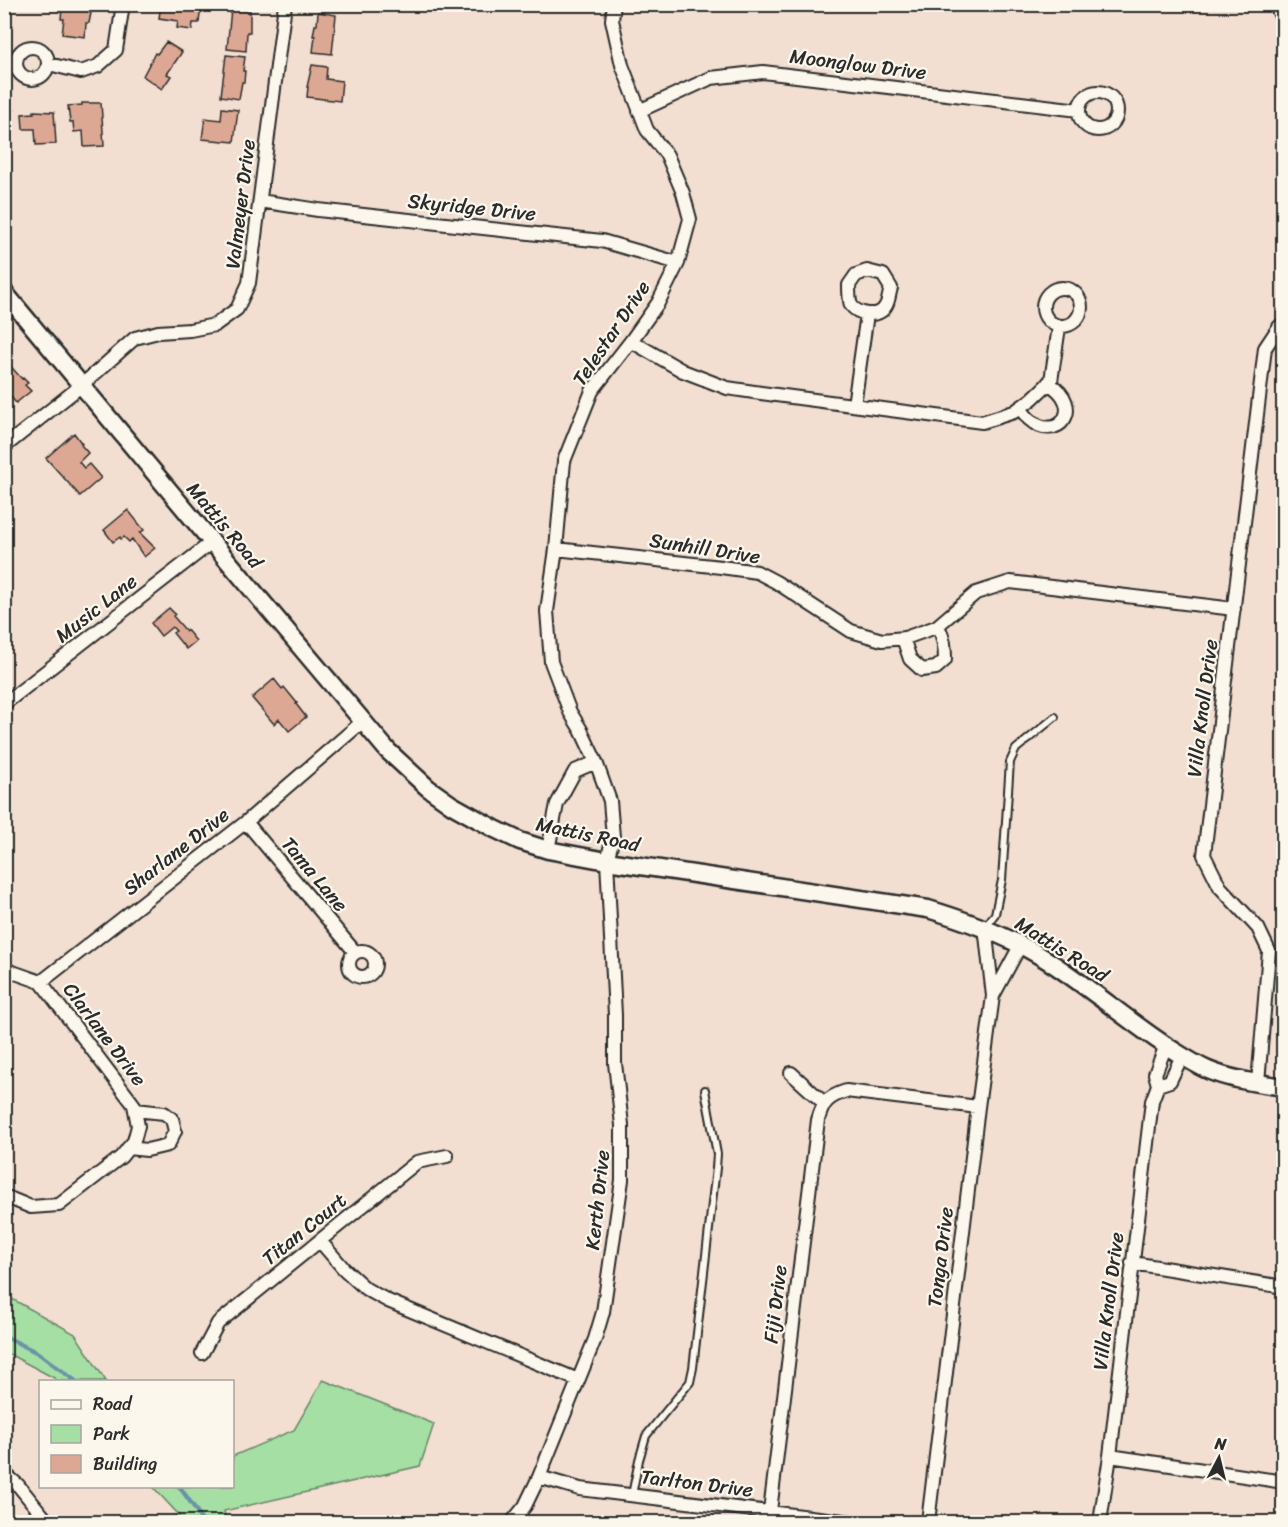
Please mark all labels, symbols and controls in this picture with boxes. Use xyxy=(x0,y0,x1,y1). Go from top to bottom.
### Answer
street label: Moonglow Drive xyxy=(788,39,928,90)
street label: Valmeyer Drive xyxy=(215,137,266,271)
street label: Skyridge Drive xyxy=(406,183,538,232)
street label: Telestar Drive xyxy=(563,273,660,393)
street label: Mattis Road xyxy=(177,474,273,578)
street label: Sunhill Drive xyxy=(647,522,763,575)
street label: Music Lane xyxy=(47,565,145,652)
street label: Villa Knoll Drive xyxy=(1177,637,1228,779)
street label: Sharlane Drive xyxy=(115,798,237,905)
street label: Mattis Road xyxy=(533,806,645,863)
street label: Tama Lane xyxy=(272,828,357,920)
street label: Mattis Road xyxy=(1008,907,1117,993)
street label: Clarlane Drive xyxy=(54,975,156,1094)
street label: Kerth Drive xyxy=(575,1148,620,1252)
street label: Titan Court xyxy=(254,1184,355,1275)
street label: Tonga Drive xyxy=(917,1205,964,1309)
street label: Villa Knoll Drive xyxy=(1083,1230,1134,1372)
street label: Fiji Drive xyxy=(753,1263,798,1345)
legend xyxy=(39,1380,234,1488)
text: Road xyxy=(93,1388,133,1420)
text: Park xyxy=(93,1418,130,1450)
north arrow xyxy=(1189,1428,1249,1488)
text: N xyxy=(1213,1428,1229,1459)
text: Building xyxy=(93,1448,157,1480)
street label: Tarlton Drive xyxy=(639,1459,755,1508)

